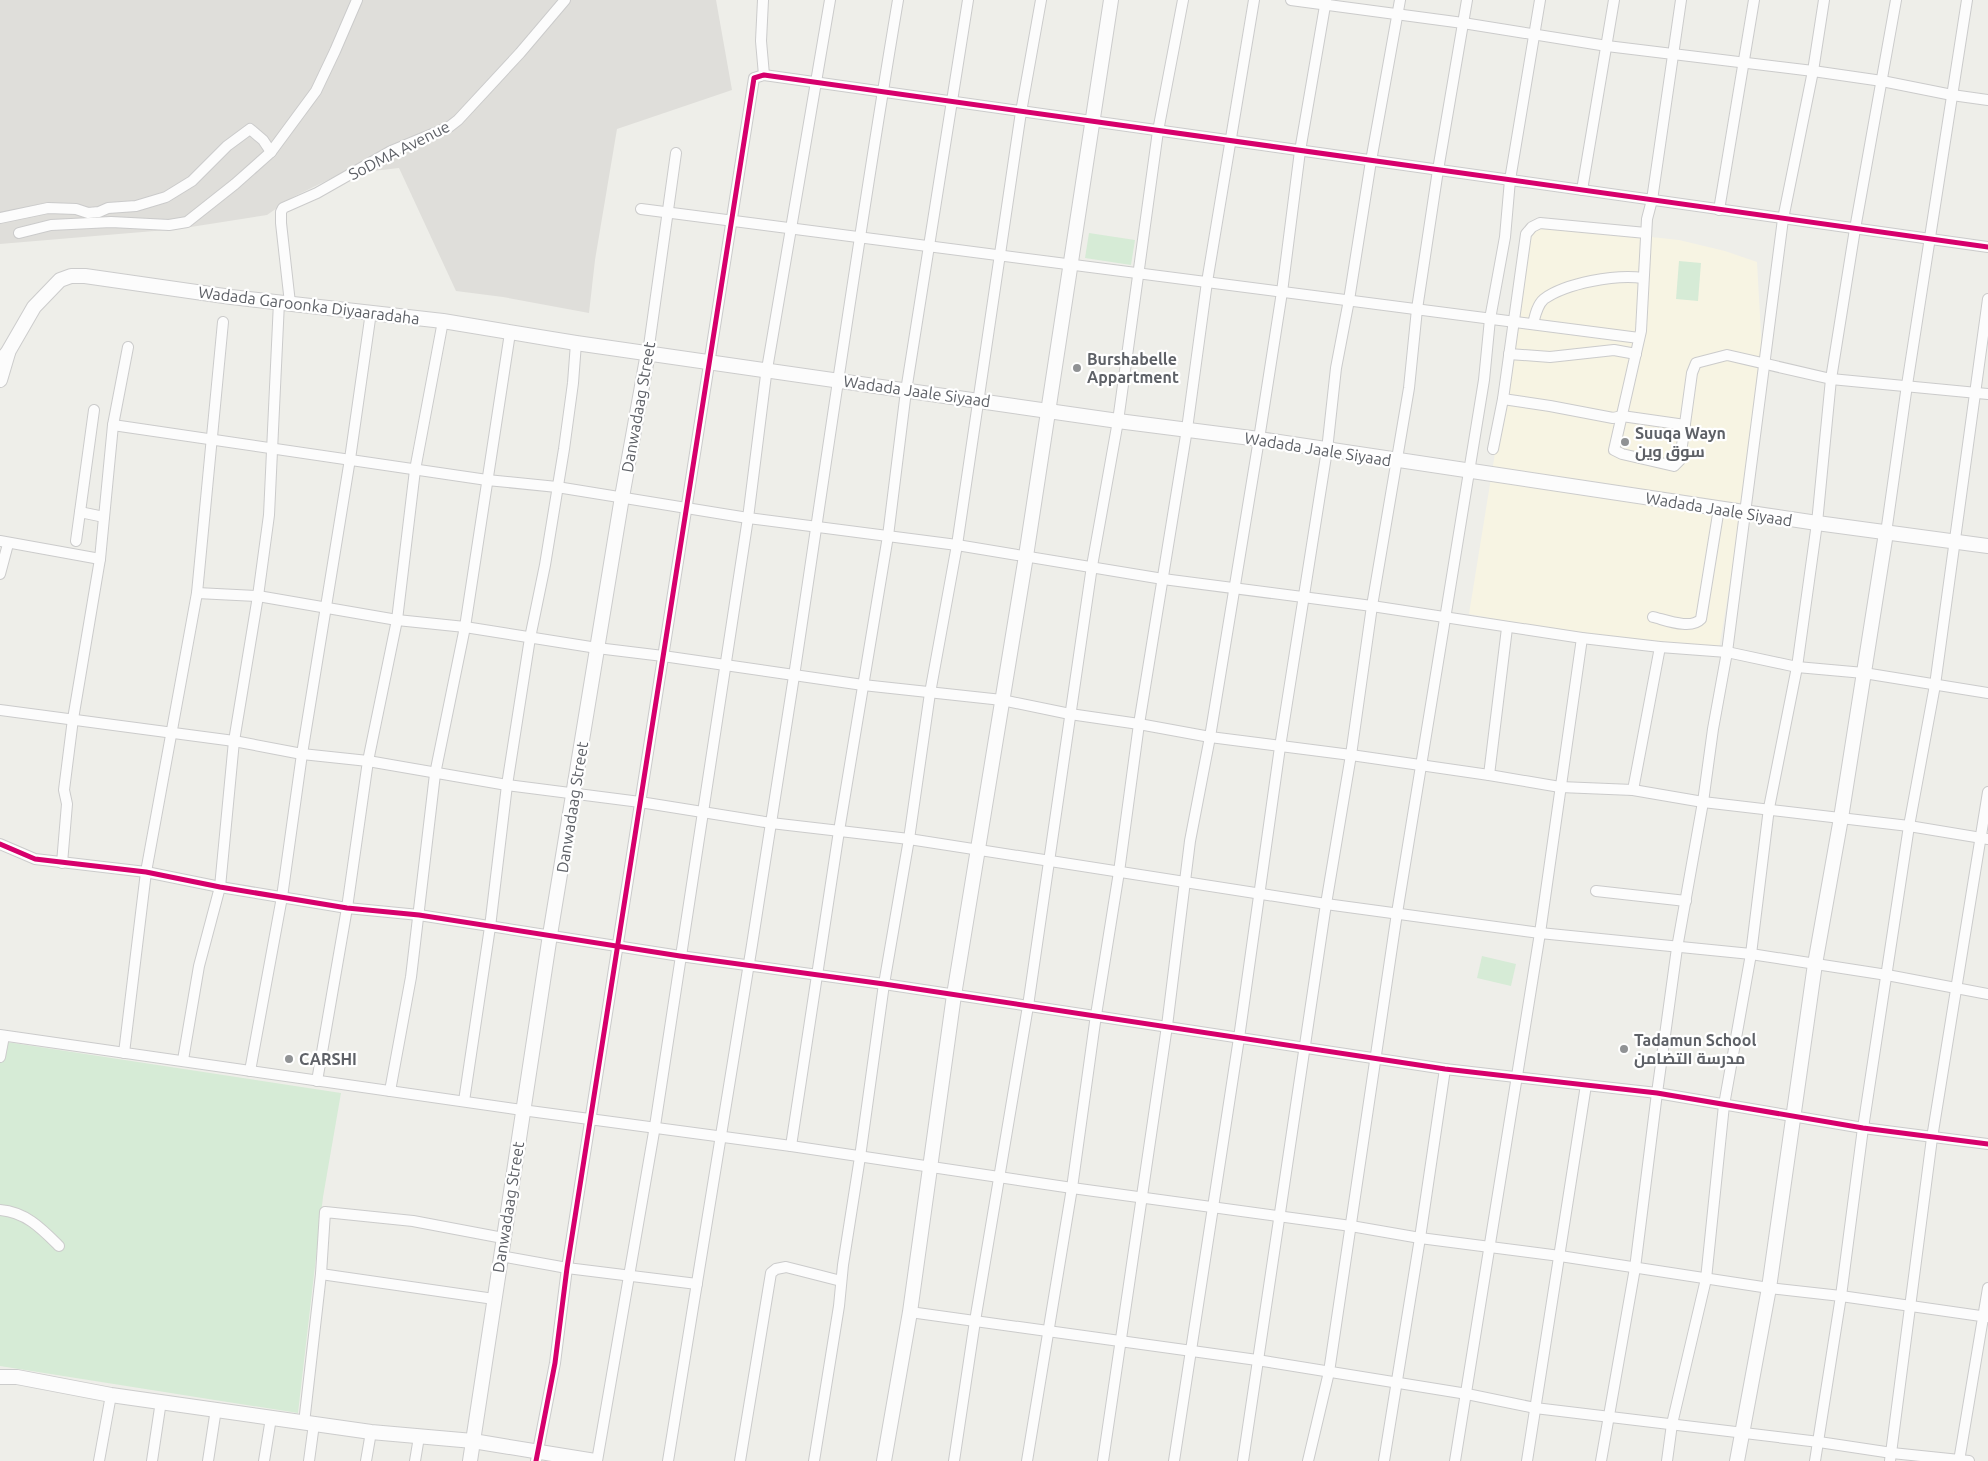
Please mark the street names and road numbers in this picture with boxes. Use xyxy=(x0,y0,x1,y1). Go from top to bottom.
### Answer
street label: SoDMA Avenue xyxy=(345,117,453,183)
street label: Wadada Garoonka Diyaaradaha xyxy=(197,282,421,328)
street label: Danwadaag Street xyxy=(618,339,659,474)
street label: Wadada Jaale Siyaad xyxy=(842,372,992,410)
street label: Wadada Jaale Siyaad xyxy=(1243,429,1393,469)
street label: Wadada Jaale Siyaad xyxy=(1644,489,1794,529)
street label: Danwadaag Street xyxy=(553,739,591,874)
street label: Danwadaag Street xyxy=(489,1139,527,1274)

